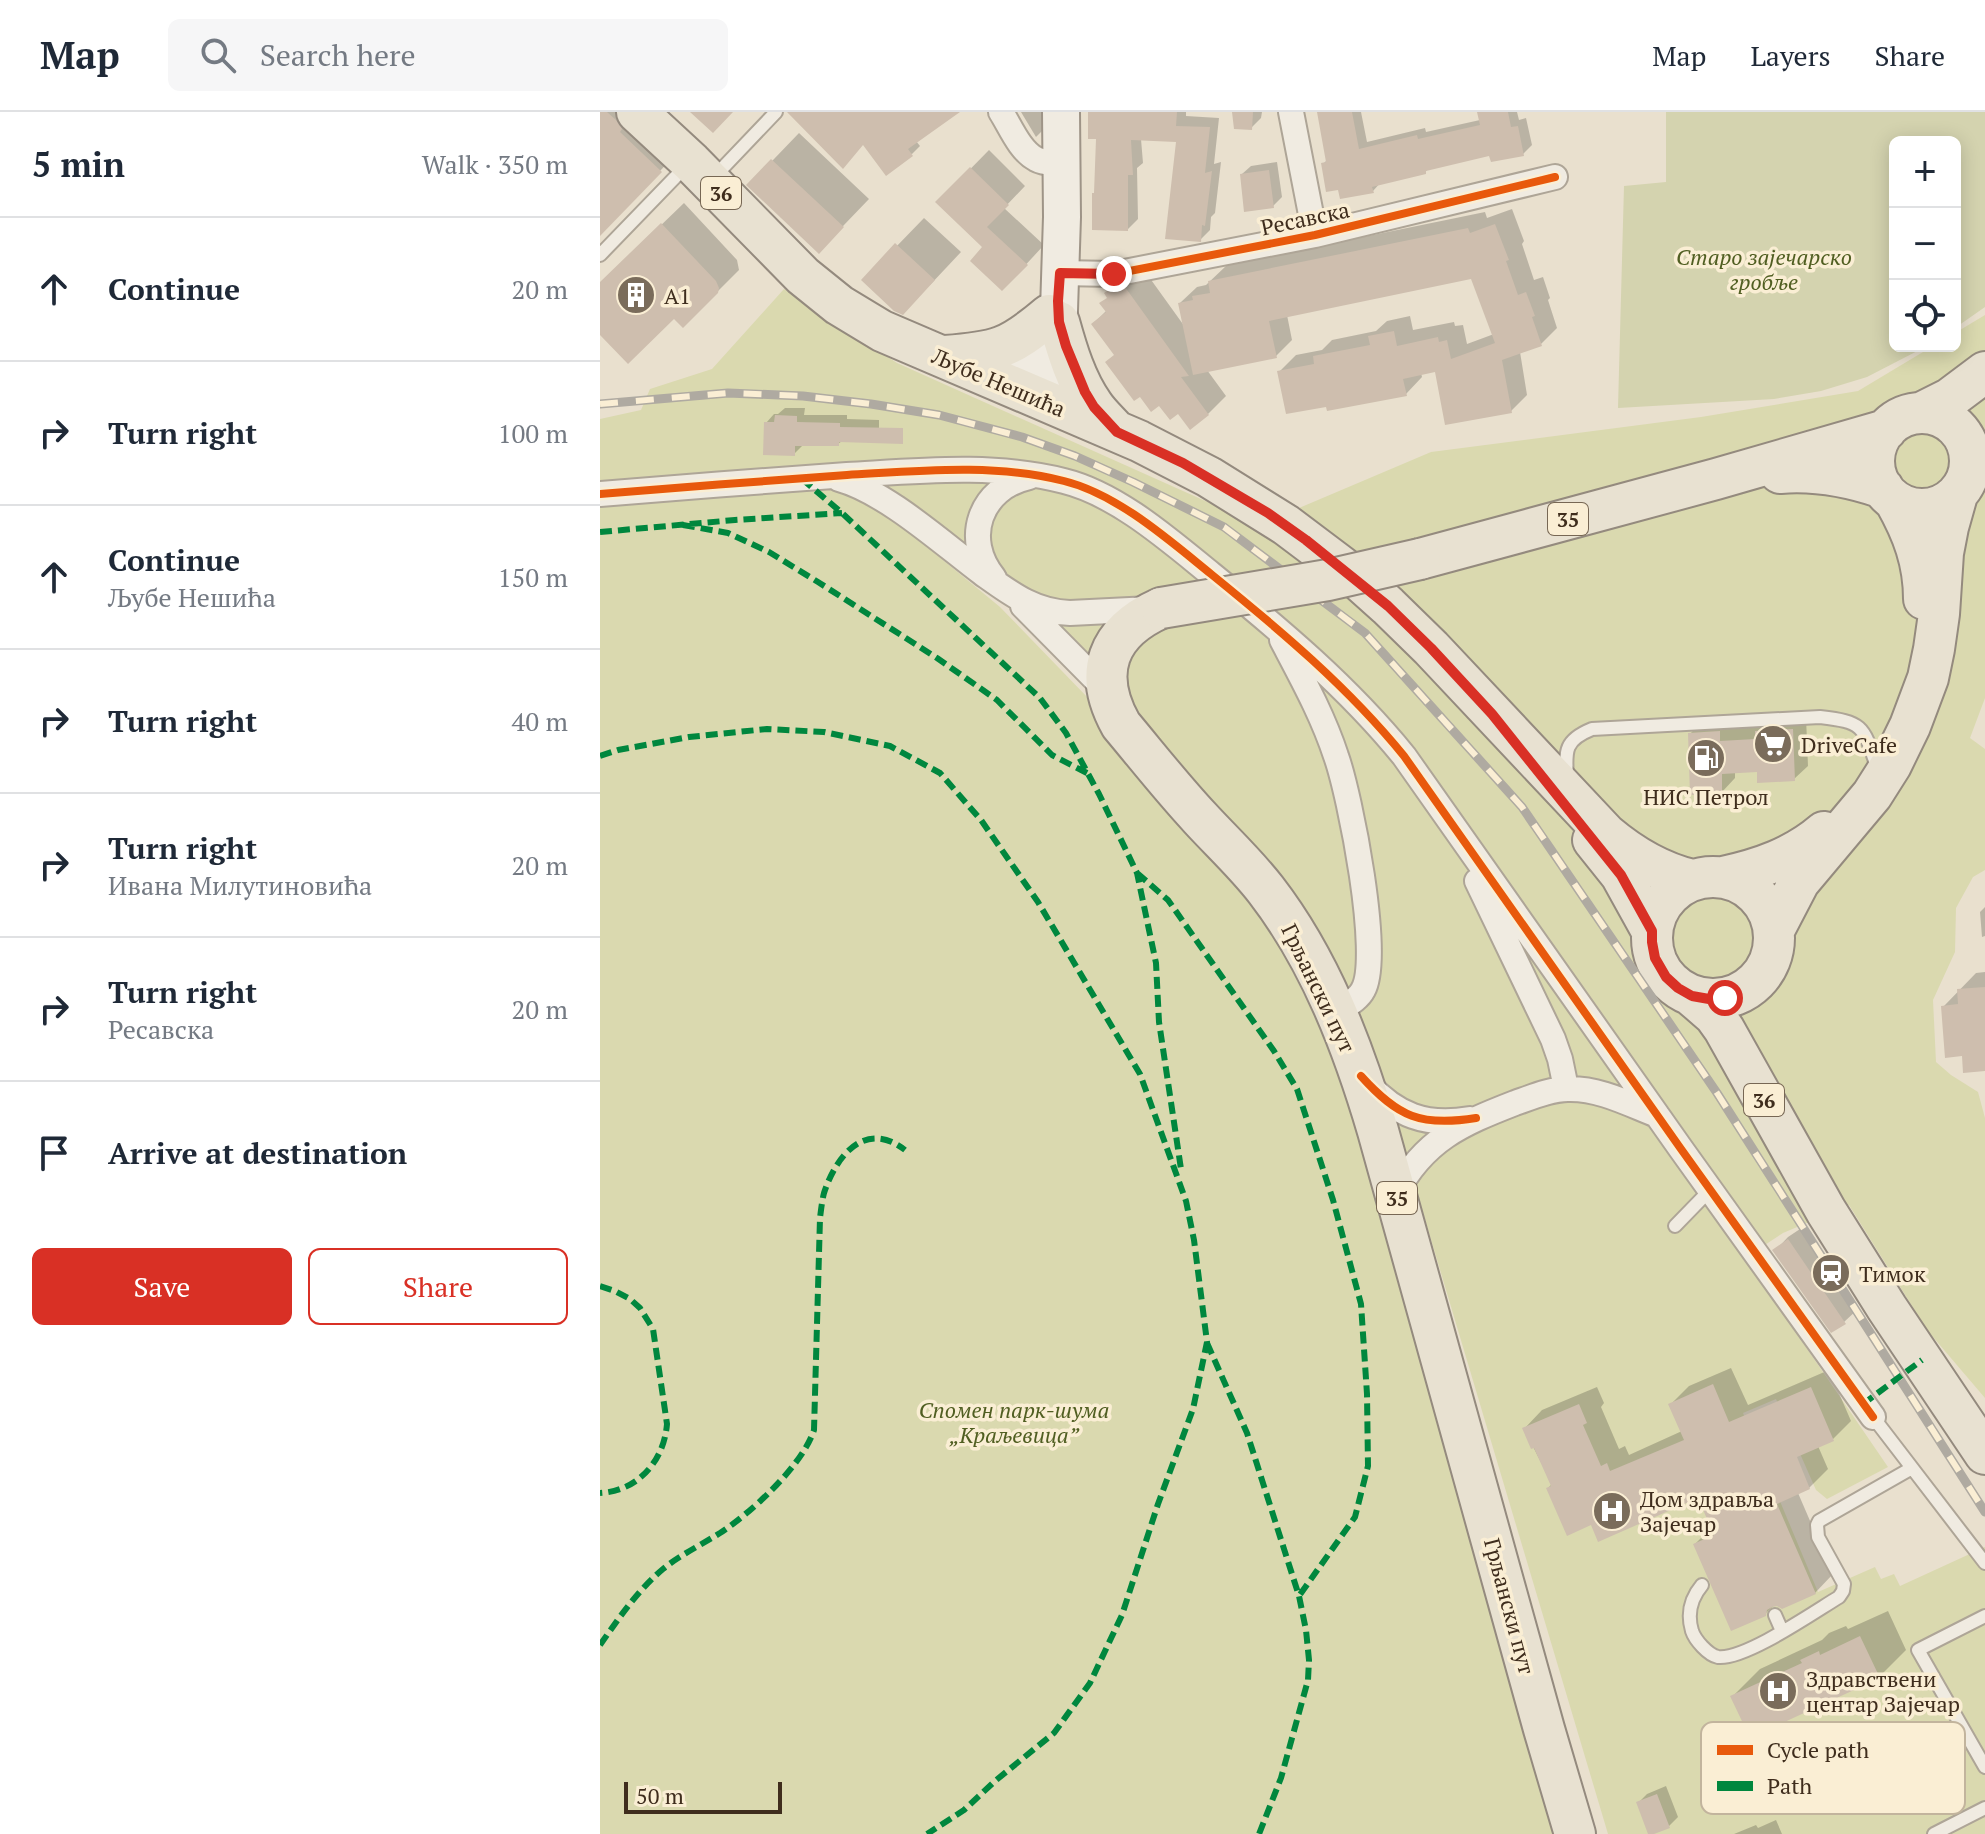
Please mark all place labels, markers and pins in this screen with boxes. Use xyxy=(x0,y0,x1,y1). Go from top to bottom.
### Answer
building icon: A1 xyxy=(615,274,657,316)
place label: A1 xyxy=(664,281,691,310)
supermarket icon: DriveCafe xyxy=(1752,723,1794,765)
place label: DriveCafe xyxy=(1801,730,1897,759)
fuel station icon: НИС Петрол xyxy=(1685,737,1727,779)
place label: НИС Петрол xyxy=(1643,782,1769,811)
station icon: Тимок xyxy=(1810,1252,1852,1294)
place label: Тимок xyxy=(1859,1259,1926,1288)
place label: Дом здравља Зајечар xyxy=(1640,1484,1774,1538)
hospital icon: Дом здравља Зајечар xyxy=(1591,1490,1633,1532)
place label: Здравствени центар Зајечар xyxy=(1806,1664,1960,1718)
hospital icon: Здравствени центар Зајечар xyxy=(1757,1670,1799,1712)

